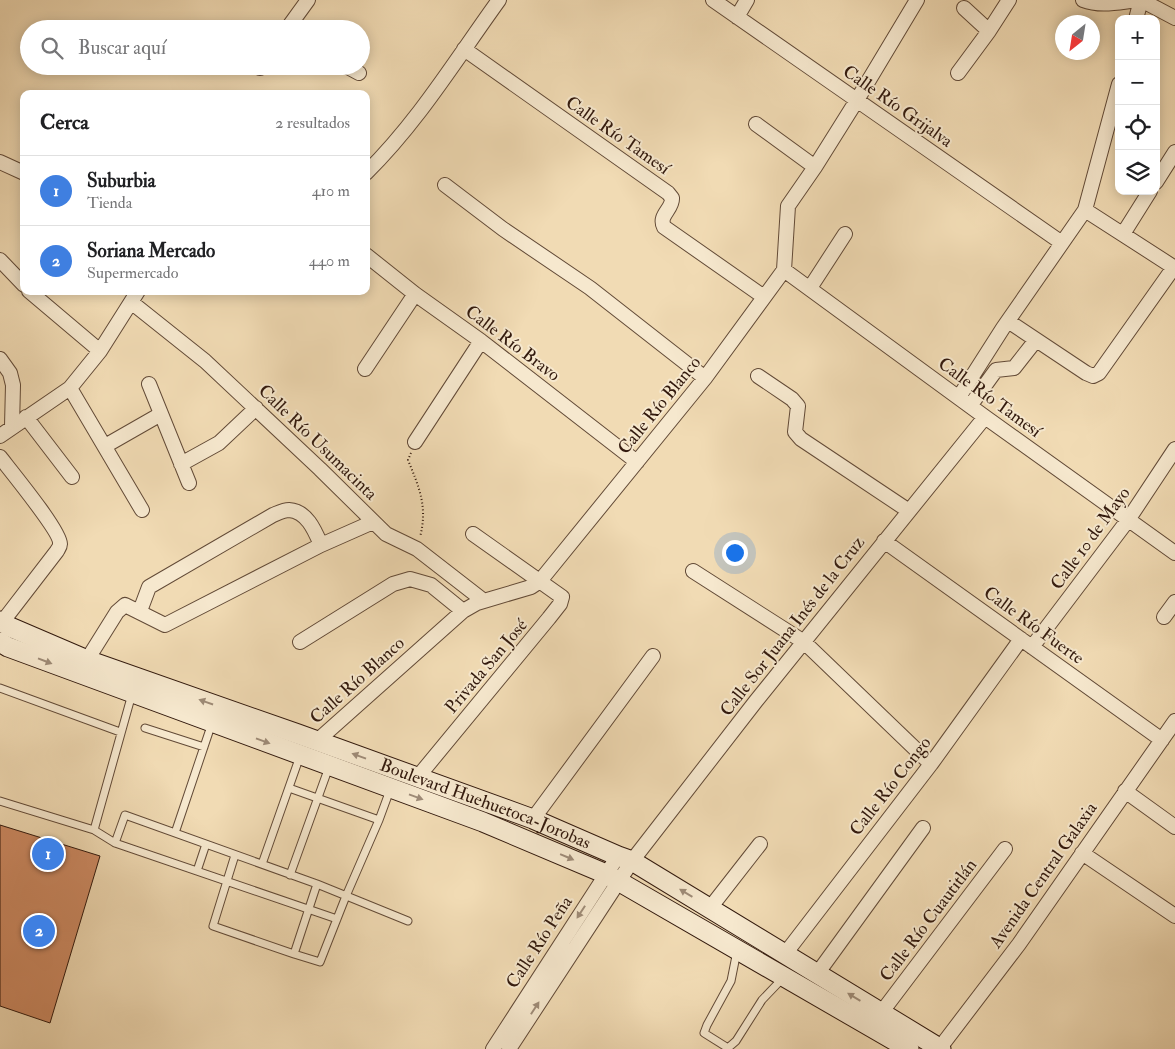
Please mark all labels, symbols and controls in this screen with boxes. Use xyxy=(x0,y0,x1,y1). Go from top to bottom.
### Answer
north arrow xyxy=(1055,15,1100,60)
map controls xyxy=(1115,15,1160,195)
button: + xyxy=(1115,15,1160,60)
search box xyxy=(20,20,370,75)
icon: search xyxy=(38,34,66,62)
text: Buscar aquí xyxy=(78,36,166,60)
street label: Calle Río Grijalva xyxy=(838,60,958,153)
button: − xyxy=(1115,60,1160,105)
street label: Calle Río Tamesí xyxy=(561,91,675,181)
button: locate xyxy=(1115,105,1160,150)
text: Cerca xyxy=(40,109,89,136)
text: 2 resultados xyxy=(275,113,350,133)
button: layers xyxy=(1115,150,1160,195)
text: Suburbia xyxy=(87,169,156,193)
text: 1 xyxy=(53,181,59,201)
text: 410 m xyxy=(312,181,350,201)
text: Tienda xyxy=(87,193,132,213)
text: Soriana Mercado xyxy=(87,239,215,263)
text: 2 xyxy=(52,251,60,271)
text: 440 m xyxy=(309,251,350,271)
text: Supermercado xyxy=(87,263,178,283)
street label: Calle Río Bravo xyxy=(461,300,565,387)
street label: Calle Río Blanco xyxy=(613,351,706,459)
street label: Calle Río Tamesí xyxy=(934,352,1047,443)
street label: Calle Río Usumacinta xyxy=(253,380,383,506)
street label: Calle 10 de Mayo xyxy=(1045,482,1136,594)
street label: Calle Sor Juana Inés de la Cruz xyxy=(715,532,870,721)
your location xyxy=(722,540,748,566)
street label: Calle Río Fuerte xyxy=(979,581,1089,670)
street label: Privada San José xyxy=(440,614,533,718)
street label: Calle Río Blanco xyxy=(305,632,410,729)
one-way arrow xyxy=(38,657,53,665)
one-way arrow xyxy=(199,697,214,705)
street label: Calle Río Congo xyxy=(844,732,936,841)
one-way arrow xyxy=(256,737,271,745)
one-way arrow xyxy=(351,752,366,760)
street label: Boulevard Huehuetoca-Jorobas xyxy=(377,754,594,855)
one-way arrow xyxy=(409,793,424,801)
street label: Avenida Central Galaxia xyxy=(984,797,1103,954)
pin: 1 xyxy=(32,835,64,873)
one-way arrow xyxy=(560,853,574,861)
street label: Calle Río Cuautitlán xyxy=(875,854,982,986)
one-way arrow xyxy=(679,888,692,898)
street label: Calle Río Peña xyxy=(501,891,578,993)
one-way arrow xyxy=(577,905,586,918)
pin: 2 xyxy=(23,912,55,950)
one-way arrow xyxy=(848,992,861,1001)
one-way arrow xyxy=(531,1001,540,1015)

